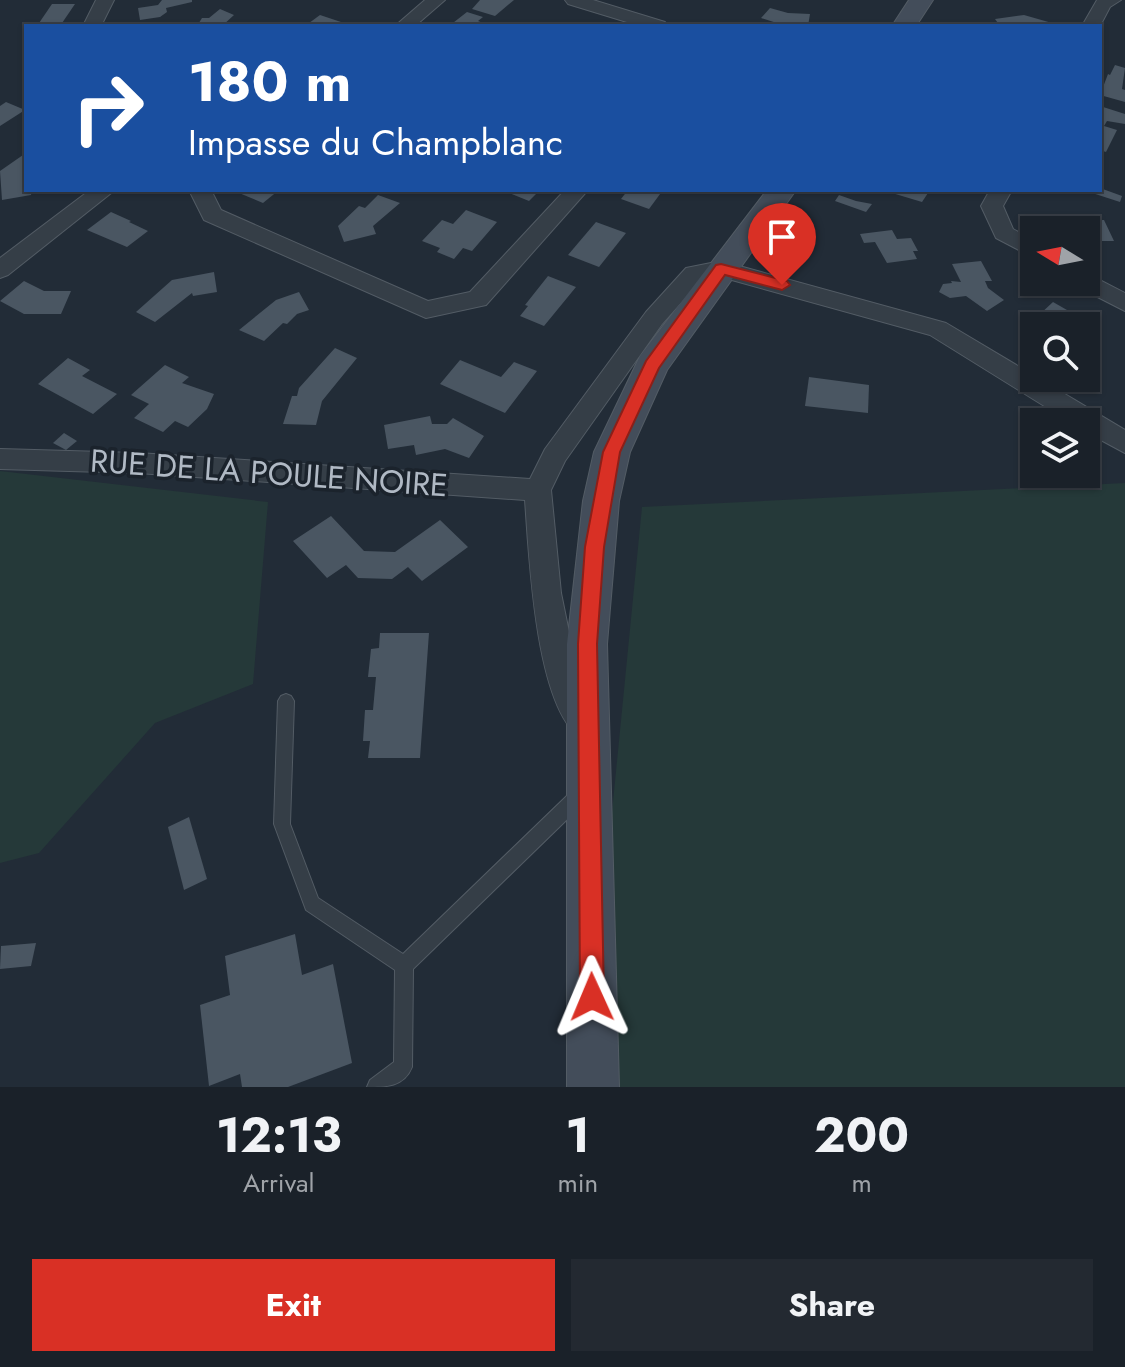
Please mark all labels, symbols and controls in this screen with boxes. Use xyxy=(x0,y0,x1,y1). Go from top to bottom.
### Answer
text: 180 m xyxy=(188,41,351,122)
icon: right xyxy=(56,56,160,160)
text: Impasse du Champblanc xyxy=(188,116,563,168)
pin xyxy=(748,203,816,285)
icon: arrive xyxy=(760,215,804,259)
north arrow xyxy=(1020,216,1100,296)
map controls xyxy=(1020,216,1100,488)
button: search xyxy=(1020,312,1100,392)
button: layers xyxy=(1020,408,1100,488)
street label: RUE DE LA POULE NOIRE xyxy=(89,438,449,508)
position arrow xyxy=(550,955,634,1039)
text: 12:13 xyxy=(216,1101,342,1170)
text: 1 xyxy=(566,1101,590,1170)
text: 200 xyxy=(814,1101,909,1170)
text: Arrival xyxy=(243,1164,315,1202)
text: min xyxy=(557,1164,598,1202)
text: m xyxy=(851,1164,872,1202)
button: Exit xyxy=(32,1259,555,1351)
button: Share xyxy=(571,1259,1093,1351)

